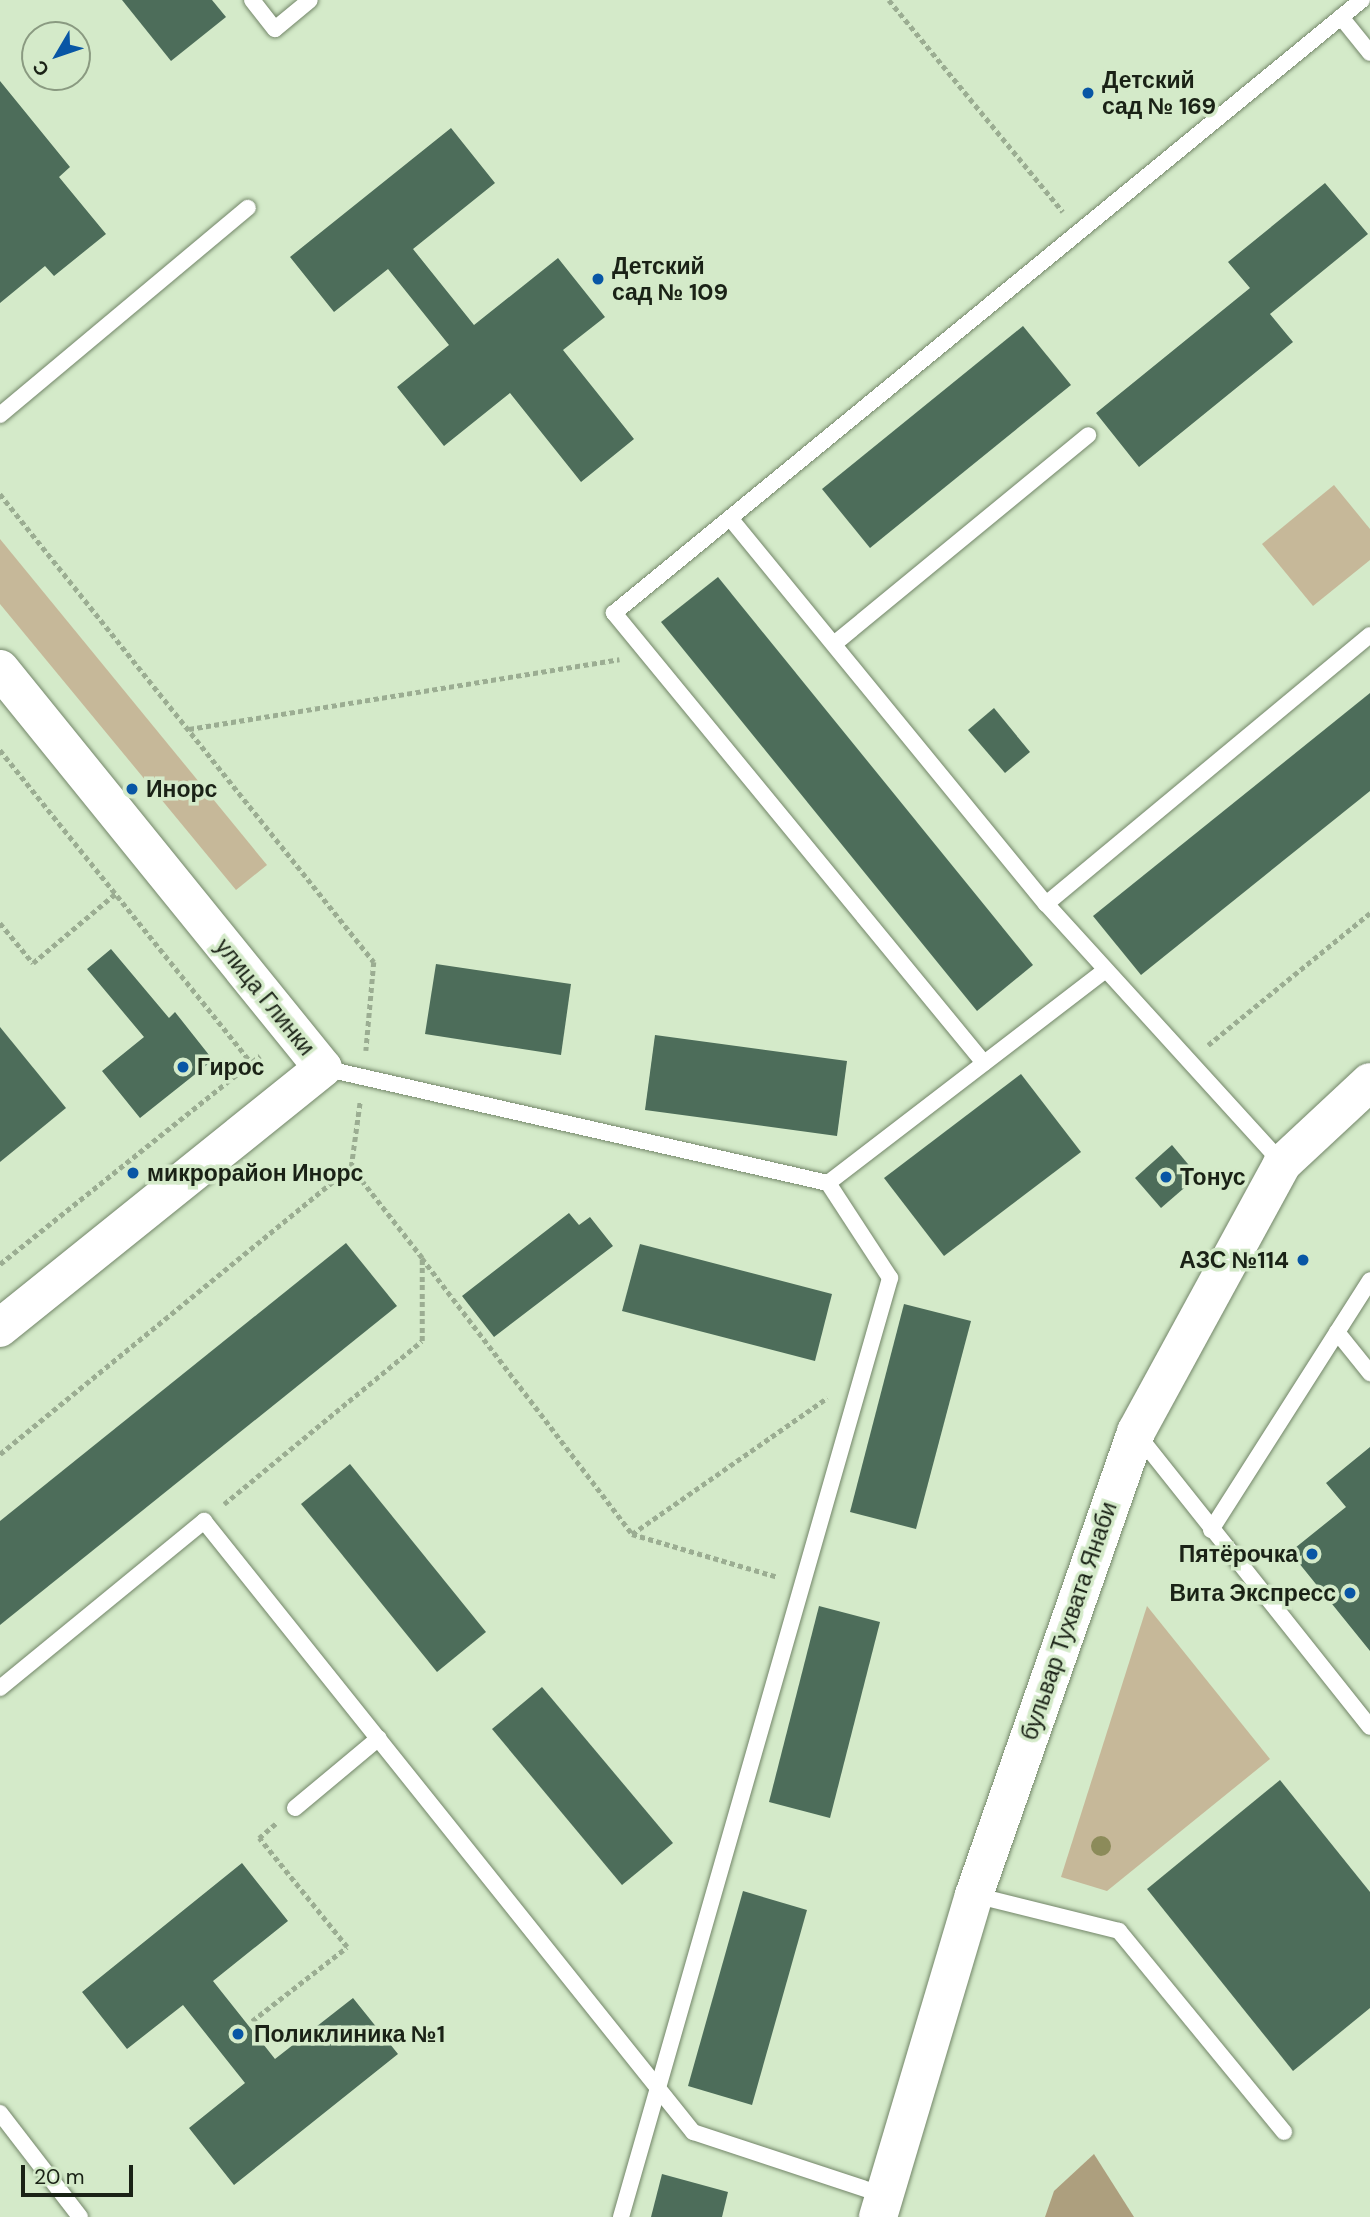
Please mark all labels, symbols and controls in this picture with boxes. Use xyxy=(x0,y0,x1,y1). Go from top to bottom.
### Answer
north arrow xyxy=(21,21,91,91)
text: С xyxy=(27,55,55,81)
place label: Детский сад № 169 xyxy=(1102,66,1216,120)
marker: Детский сад № 169 xyxy=(1080,85,1096,101)
place label: Детский сад № 109 xyxy=(612,252,728,306)
marker: Детский сад № 109 xyxy=(590,271,606,287)
place label: Инорс xyxy=(146,775,217,803)
marker: Инорс xyxy=(124,781,140,797)
street label: улица Глинки xyxy=(209,933,321,1061)
place label: Гирос xyxy=(197,1053,264,1081)
marker: Гирос xyxy=(175,1059,191,1075)
place label: микрорайон Инорс xyxy=(147,1159,363,1187)
place label: Тонус xyxy=(1180,1163,1246,1191)
marker: микрорайон Инорс xyxy=(125,1165,141,1181)
marker: Тонус xyxy=(1158,1169,1174,1185)
place label: АЗС №114 xyxy=(1179,1246,1289,1274)
marker: АЗС №114 xyxy=(1295,1252,1311,1268)
street label: бульвар Тухвата Янаби xyxy=(1015,1498,1123,1744)
place label: Пятёрочка xyxy=(1179,1540,1298,1568)
marker: Пятёрочка xyxy=(1304,1546,1320,1562)
place label: Вита Экспресс xyxy=(1169,1579,1336,1607)
marker: Вита Экспресс xyxy=(1342,1585,1358,1601)
place label: Поликлиника №1 xyxy=(254,2020,445,2048)
marker: Поликлиника №1 xyxy=(228,2024,248,2044)
scale bar xyxy=(24,2150,136,2194)
text: 20 m xyxy=(34,2163,85,2191)

